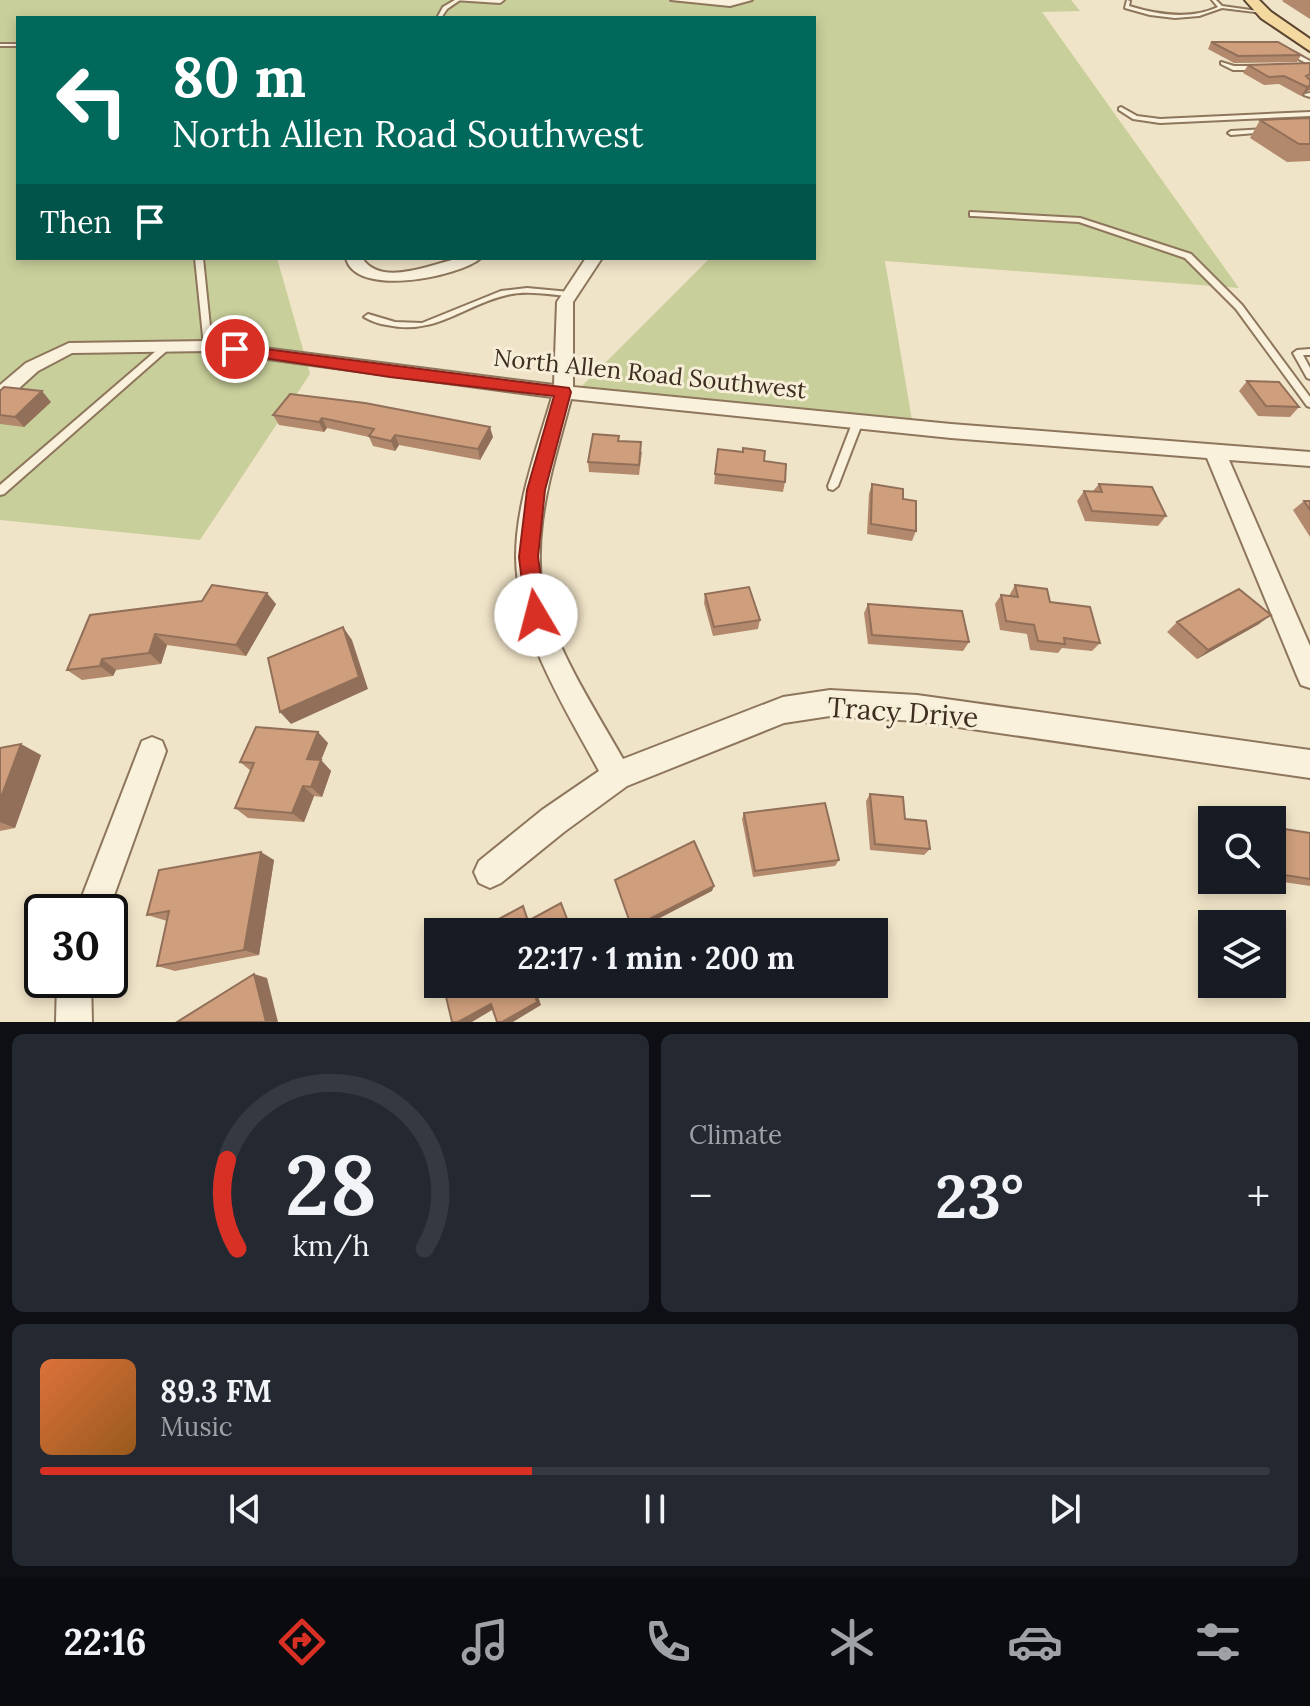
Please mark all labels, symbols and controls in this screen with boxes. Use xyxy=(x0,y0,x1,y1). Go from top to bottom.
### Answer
text: 80 m xyxy=(172,41,306,112)
icon: left xyxy=(40,48,144,152)
text: North Allen Road Southwest xyxy=(172,111,644,157)
icon: arrive xyxy=(128,200,172,244)
text: Then xyxy=(40,203,112,241)
pin xyxy=(201,315,269,383)
icon: arrive xyxy=(213,327,257,371)
street label: North Allen Road Southwest xyxy=(492,342,809,405)
position arrow xyxy=(494,573,578,657)
street label: Tracy Drive xyxy=(827,689,979,735)
map controls xyxy=(1198,806,1286,998)
button: search xyxy=(1198,806,1286,894)
speed limit sign: 30 xyxy=(24,894,128,998)
button: layers xyxy=(1198,910,1286,998)
text: 22:17 · 1 min · 200 m xyxy=(517,939,795,977)
text: Climate xyxy=(689,1118,782,1151)
text: 28 xyxy=(285,1131,376,1238)
text: 23° xyxy=(935,1158,1024,1234)
text: − xyxy=(689,1168,712,1224)
text: + xyxy=(1247,1168,1270,1224)
text: km/h xyxy=(292,1227,369,1264)
text: 89.3 FM xyxy=(160,1372,272,1410)
text: Music xyxy=(160,1410,233,1443)
icon: previous xyxy=(223,1487,267,1531)
icon: pause xyxy=(633,1487,677,1531)
icon: next xyxy=(1043,1487,1087,1531)
icon: directions xyxy=(274,1614,330,1670)
icon: music xyxy=(457,1614,513,1670)
icon: phone xyxy=(640,1614,696,1670)
icon: climate xyxy=(824,1614,880,1670)
icon: car xyxy=(1007,1614,1063,1670)
icon: filters xyxy=(1190,1614,1246,1670)
text: 22:16 xyxy=(64,1619,146,1665)

